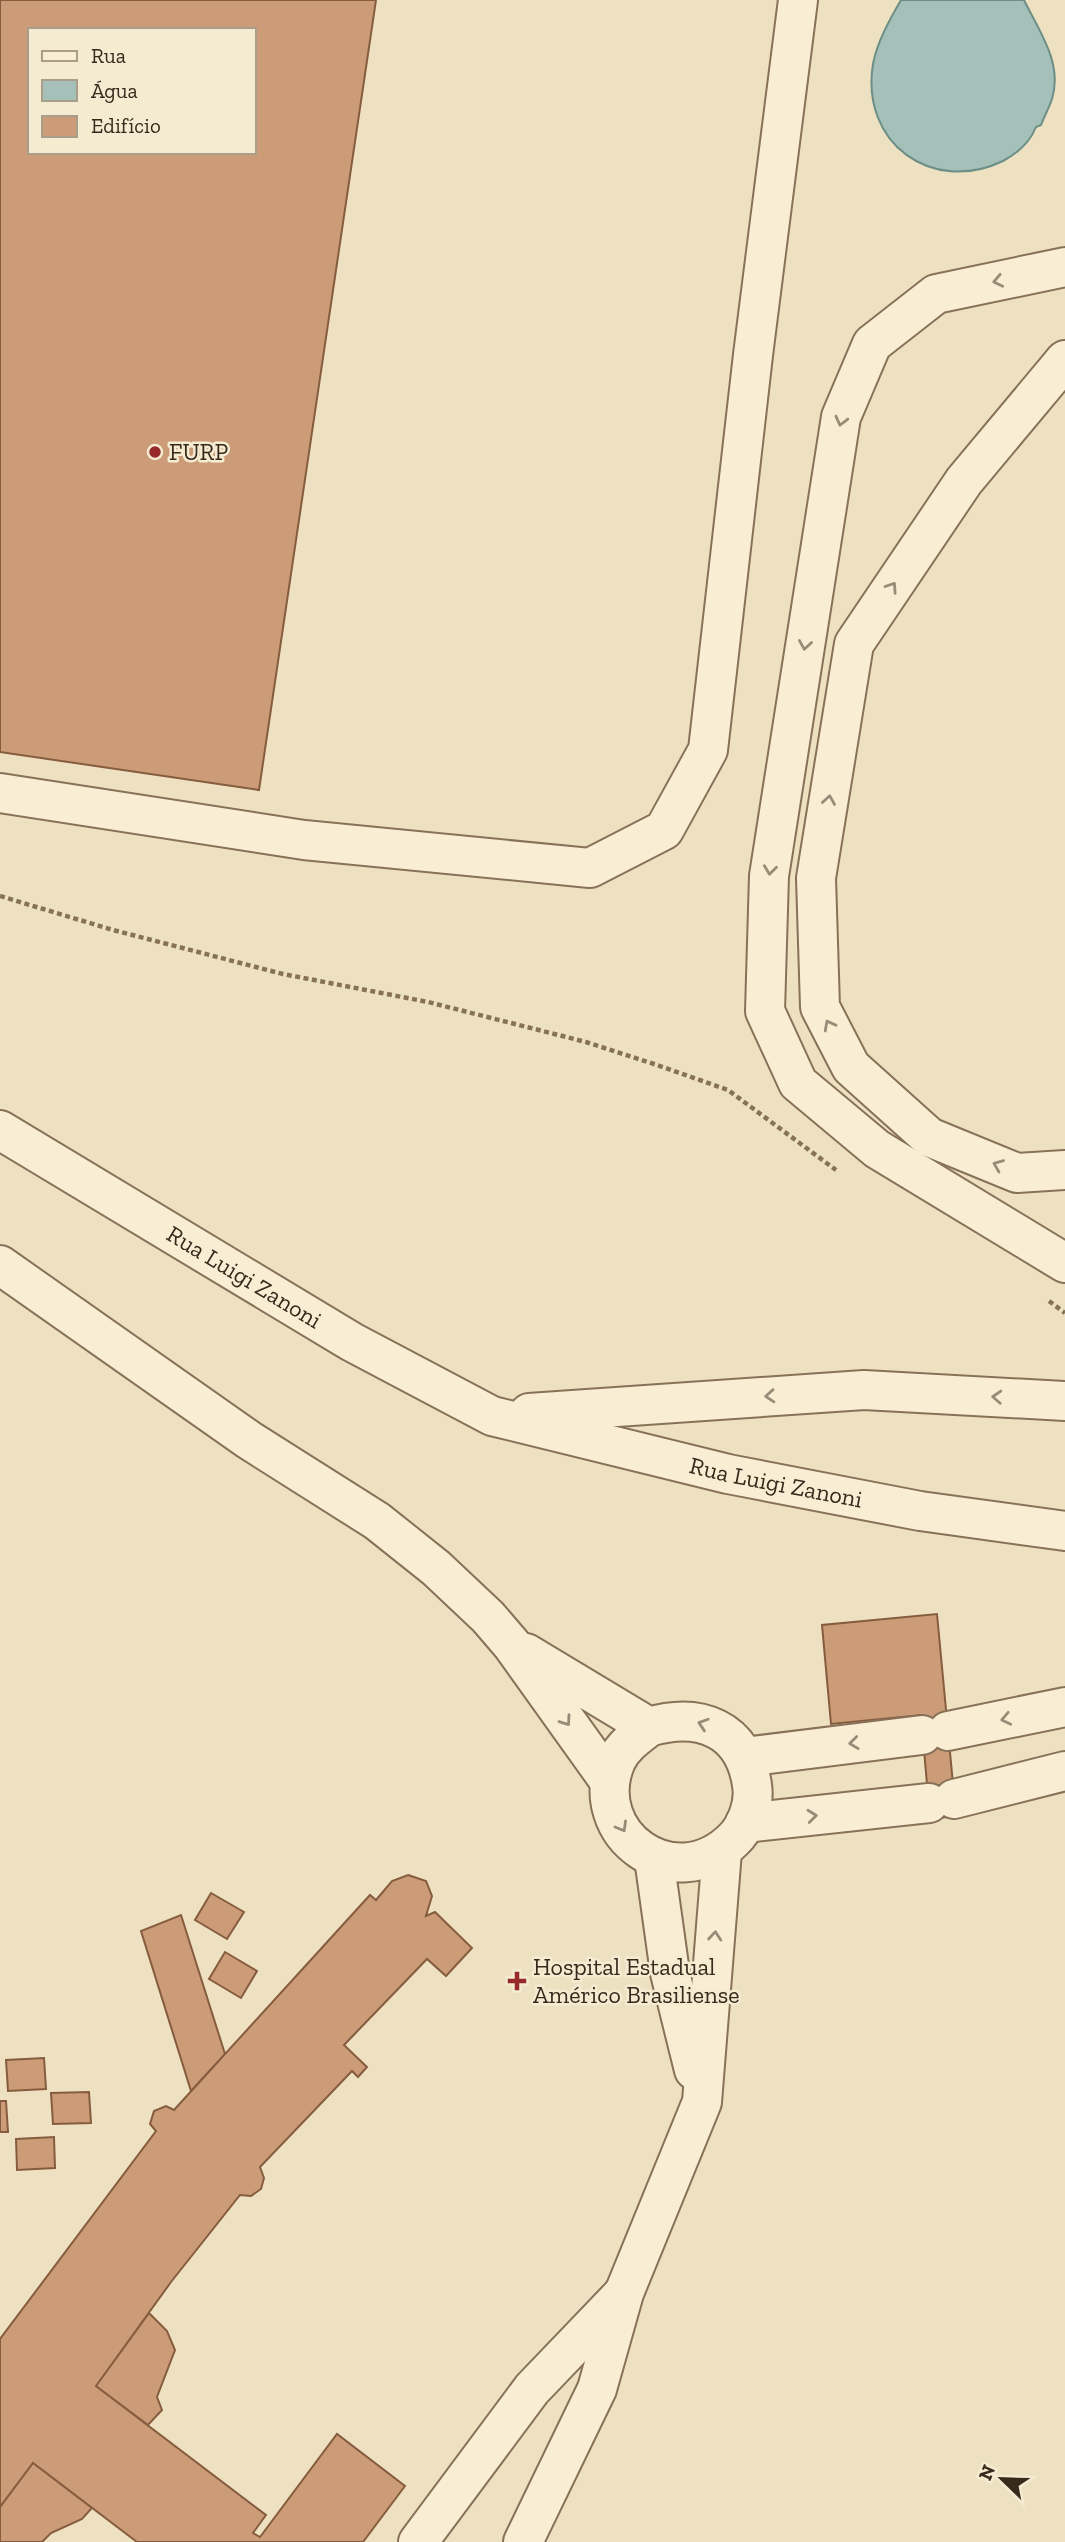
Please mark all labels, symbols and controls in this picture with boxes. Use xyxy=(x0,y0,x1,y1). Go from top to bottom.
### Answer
legend xyxy=(28,28,256,154)
text: Rua xyxy=(91,43,126,68)
text: Água xyxy=(91,78,138,103)
text: Edifício xyxy=(91,113,161,138)
one-way arrow xyxy=(992,273,1004,287)
one-way arrow xyxy=(835,415,850,427)
place label: FURP xyxy=(169,437,228,466)
marker: FURP xyxy=(147,444,163,460)
one-way arrow xyxy=(884,582,897,595)
one-way arrow xyxy=(798,639,813,651)
one-way arrow xyxy=(821,794,836,806)
one-way arrow xyxy=(763,864,778,876)
one-way arrow xyxy=(823,1019,837,1032)
one-way arrow xyxy=(993,1159,1006,1173)
street label: Rua Luigi Zanoni xyxy=(162,1219,327,1335)
one-way arrow xyxy=(764,1388,775,1403)
one-way arrow xyxy=(991,1390,1002,1405)
street label: Rua Luigi Zanoni xyxy=(687,1450,865,1514)
one-way arrow xyxy=(1000,1710,1012,1725)
one-way arrow xyxy=(558,1713,570,1726)
one-way arrow xyxy=(698,1718,710,1733)
one-way arrow xyxy=(848,1736,860,1751)
one-way arrow xyxy=(807,1808,818,1823)
one-way arrow xyxy=(614,1819,627,1832)
one-way arrow xyxy=(707,1931,722,1942)
place label: Hospital Estadual Américo Brasiliense xyxy=(533,1952,740,2009)
marker: Hospital Estadual Américo Brasiliense xyxy=(507,1971,527,1991)
north arrow xyxy=(967,2444,1037,2514)
text: N xyxy=(973,2461,1000,2484)

